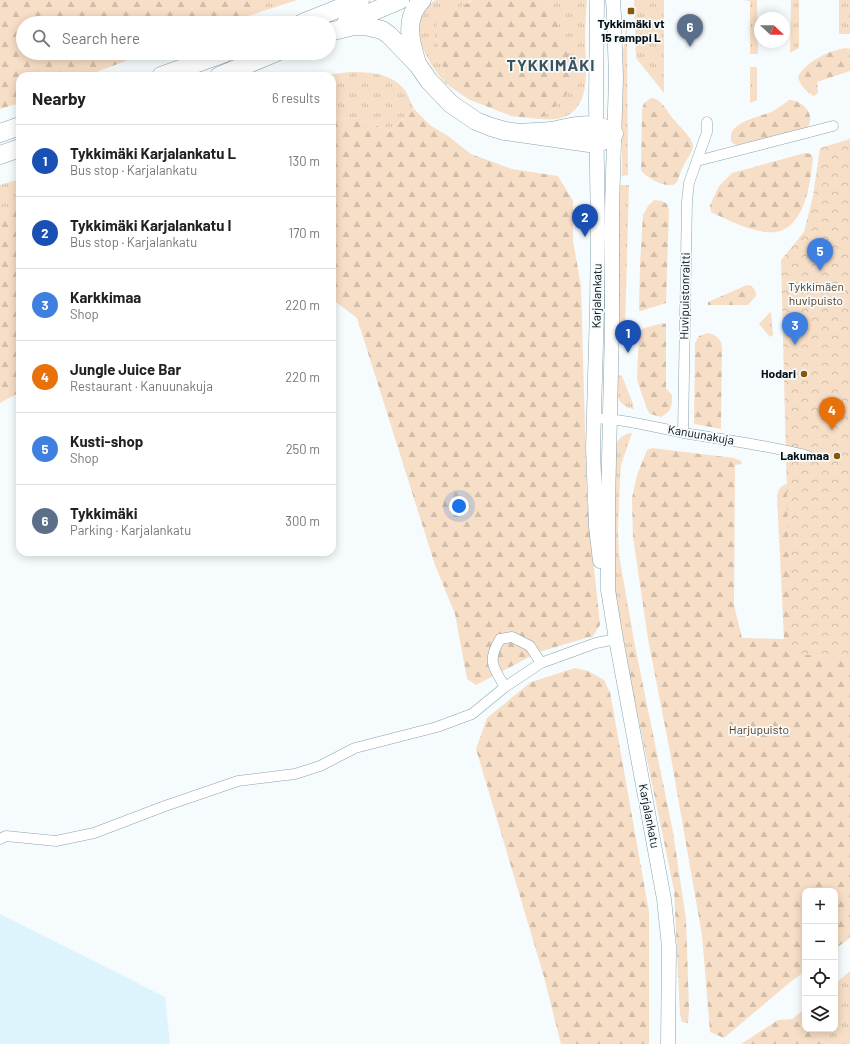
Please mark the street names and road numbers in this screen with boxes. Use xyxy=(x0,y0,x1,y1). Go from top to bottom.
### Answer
street label: Huvipuistonraitti xyxy=(676,252,692,340)
street label: Karjalankatu xyxy=(588,263,604,329)
street label: Kanuunakuja xyxy=(667,421,735,447)
street label: Karjalankatu xyxy=(637,783,663,849)

